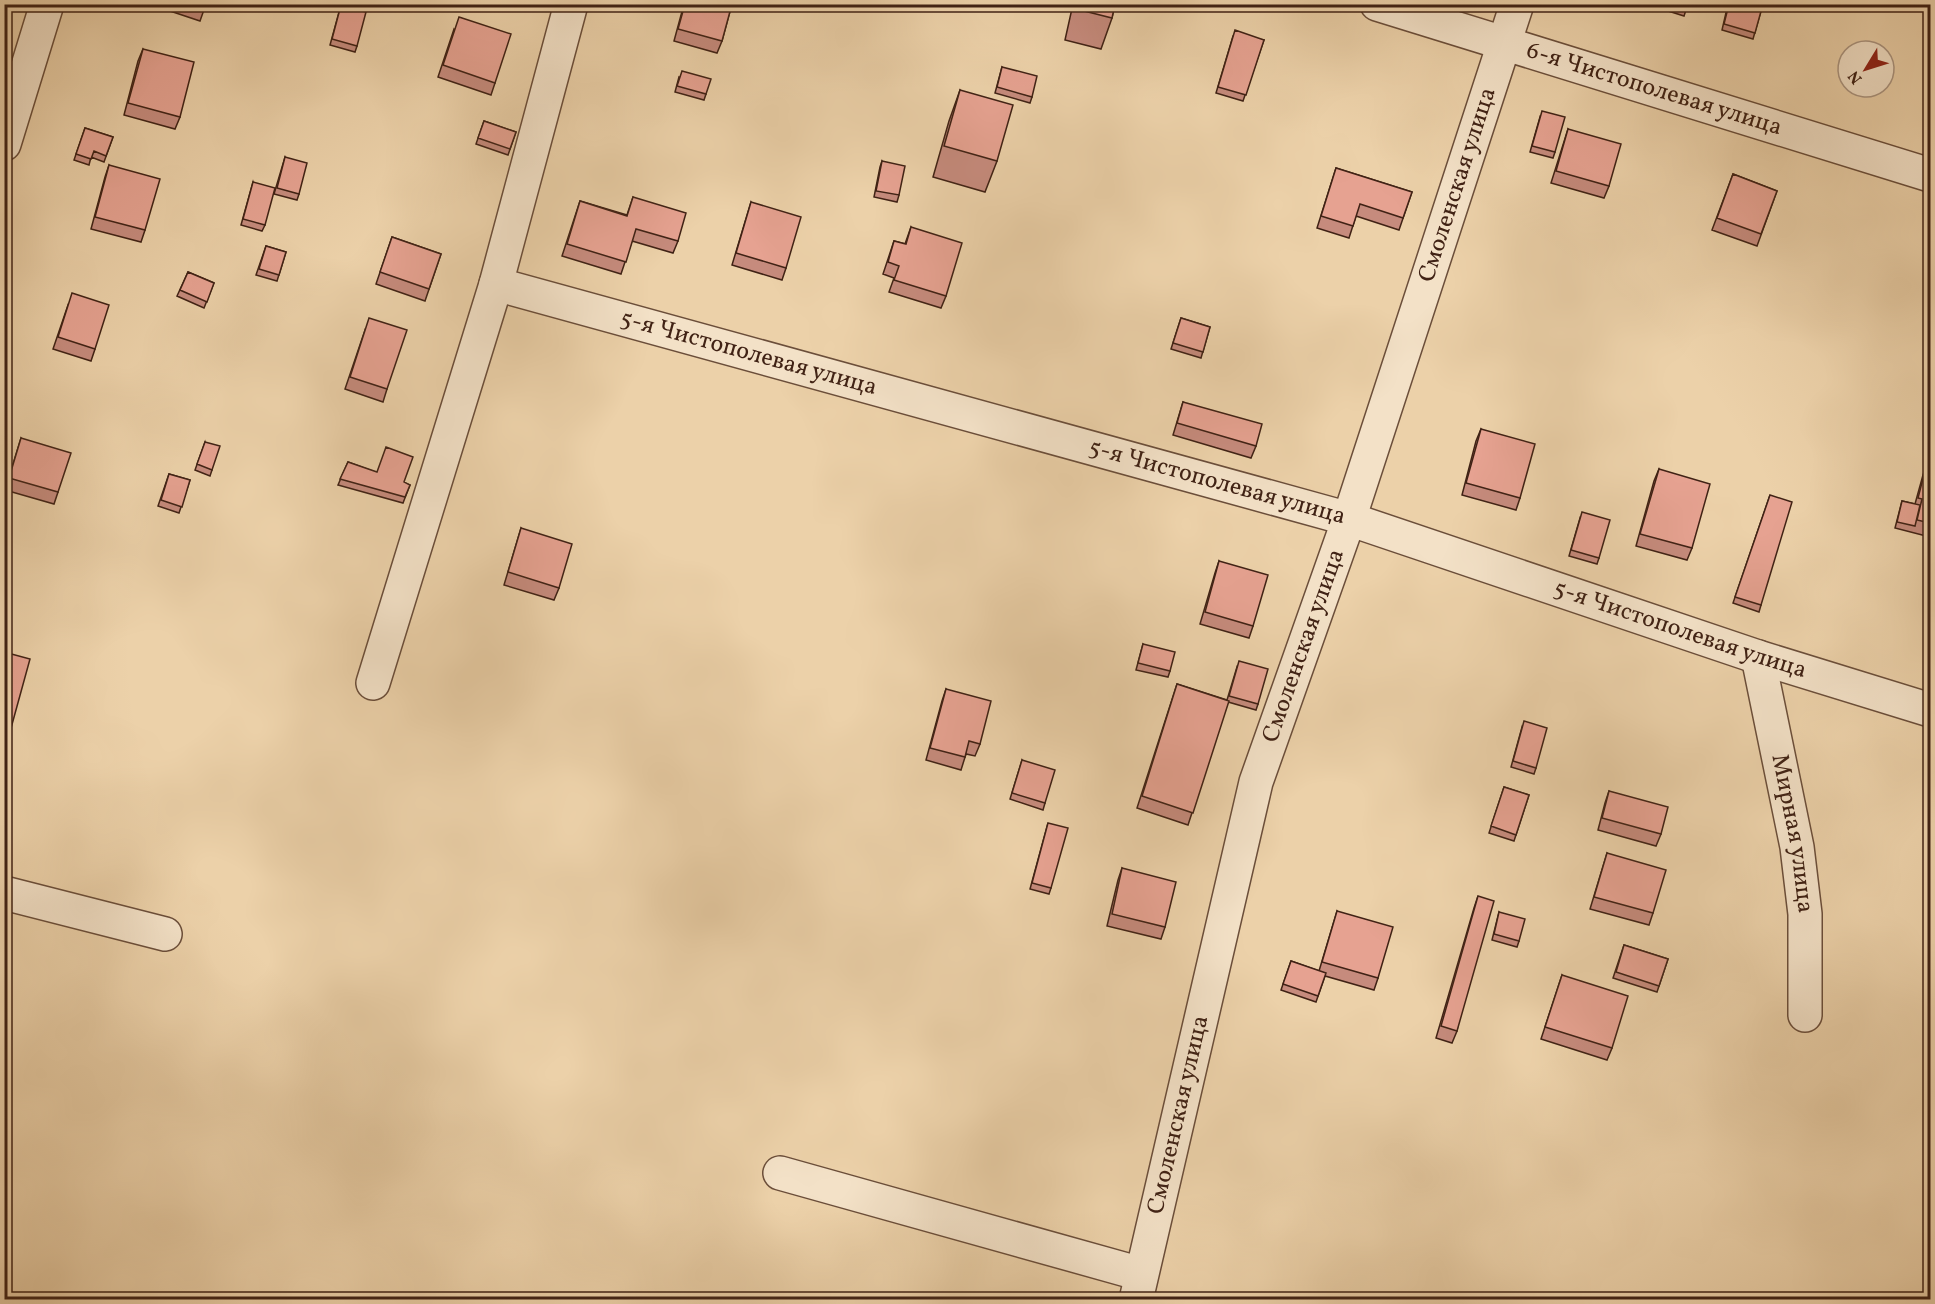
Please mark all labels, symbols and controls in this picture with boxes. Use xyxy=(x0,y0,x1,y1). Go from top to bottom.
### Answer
street label: 6-я Чистополевая улица xyxy=(1522,34,1786,145)
north arrow xyxy=(1836,39,1896,99)
text: N xyxy=(1843,65,1868,88)
street label: Смоленская улица xyxy=(1410,83,1506,287)
street label: 5-я Чистополевая улица xyxy=(616,302,881,405)
street label: 5-я Чистополевая улица xyxy=(1085,431,1349,534)
street label: Смоленская улица xyxy=(1254,545,1354,747)
street label: 5-я Чистополевая улица xyxy=(1549,572,1811,688)
street label: Мирная улица xyxy=(1761,751,1822,915)
street label: Смоленская улица xyxy=(1139,1012,1218,1218)

